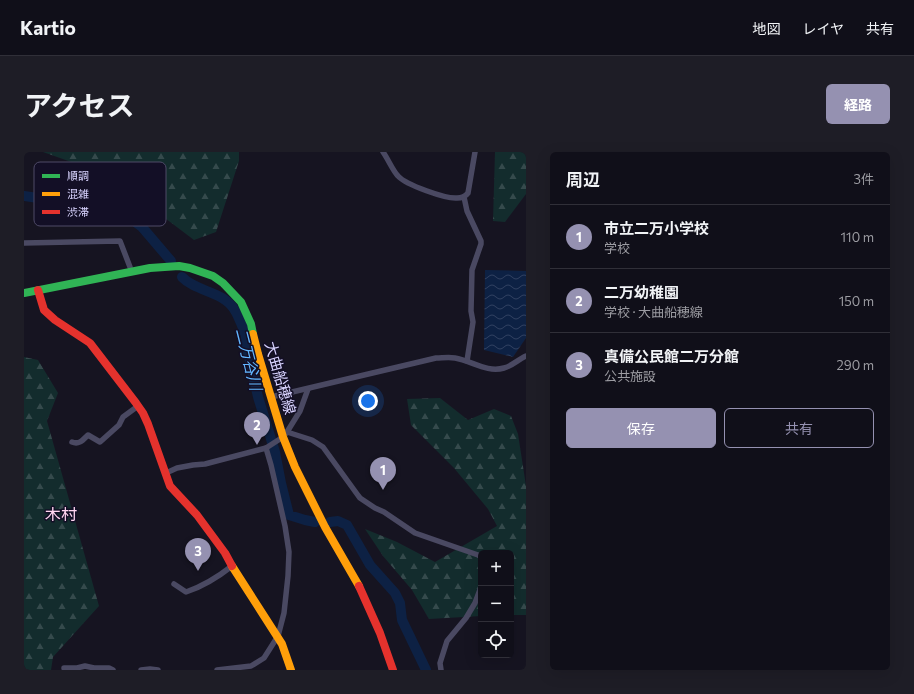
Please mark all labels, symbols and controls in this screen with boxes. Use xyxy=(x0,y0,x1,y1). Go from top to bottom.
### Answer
text: Kartio xyxy=(20,16,76,39)
text: 地図 xyxy=(752,20,780,37)
text: レイヤ xyxy=(802,20,844,37)
text: 共有 xyxy=(866,20,894,37)
button: 経路 xyxy=(826,84,890,124)
text: アクセス xyxy=(24,88,135,122)
legend xyxy=(34,162,166,226)
text: 順調 xyxy=(67,169,89,182)
text: 周辺 xyxy=(566,169,600,190)
text: 3件 xyxy=(854,171,874,187)
text: 混雑 xyxy=(67,187,89,200)
text: 渋滞 xyxy=(67,205,89,218)
text: 市立二万小学校 xyxy=(604,219,709,237)
text: 1 xyxy=(576,229,582,245)
text: 110 m xyxy=(841,229,874,245)
text: 学校 xyxy=(604,240,630,256)
text: 二万幼稚園 xyxy=(604,283,679,301)
text: 2 xyxy=(575,293,583,309)
text: 150 m xyxy=(839,293,874,309)
text: 学校 · 大曲船穂線 xyxy=(604,304,703,320)
water label: 二万谷川 xyxy=(233,326,267,394)
street label: 大曲船穂線 xyxy=(262,339,300,416)
text: 真備公民館二万分館 xyxy=(604,347,739,365)
text: 3 xyxy=(575,357,583,373)
text: 290 m xyxy=(837,357,874,373)
text: 公共施設 xyxy=(604,368,656,384)
your location xyxy=(358,391,378,411)
button: 保存 xyxy=(566,408,716,448)
button: 共有 xyxy=(724,408,874,448)
pin: 2 xyxy=(244,412,270,445)
pin: 1 xyxy=(370,457,396,490)
district label: 木村 xyxy=(45,504,77,523)
pin: 3 xyxy=(185,538,211,571)
map controls xyxy=(478,550,514,658)
button: + xyxy=(478,550,514,586)
button: − xyxy=(478,586,514,622)
button: locate xyxy=(478,622,514,658)

